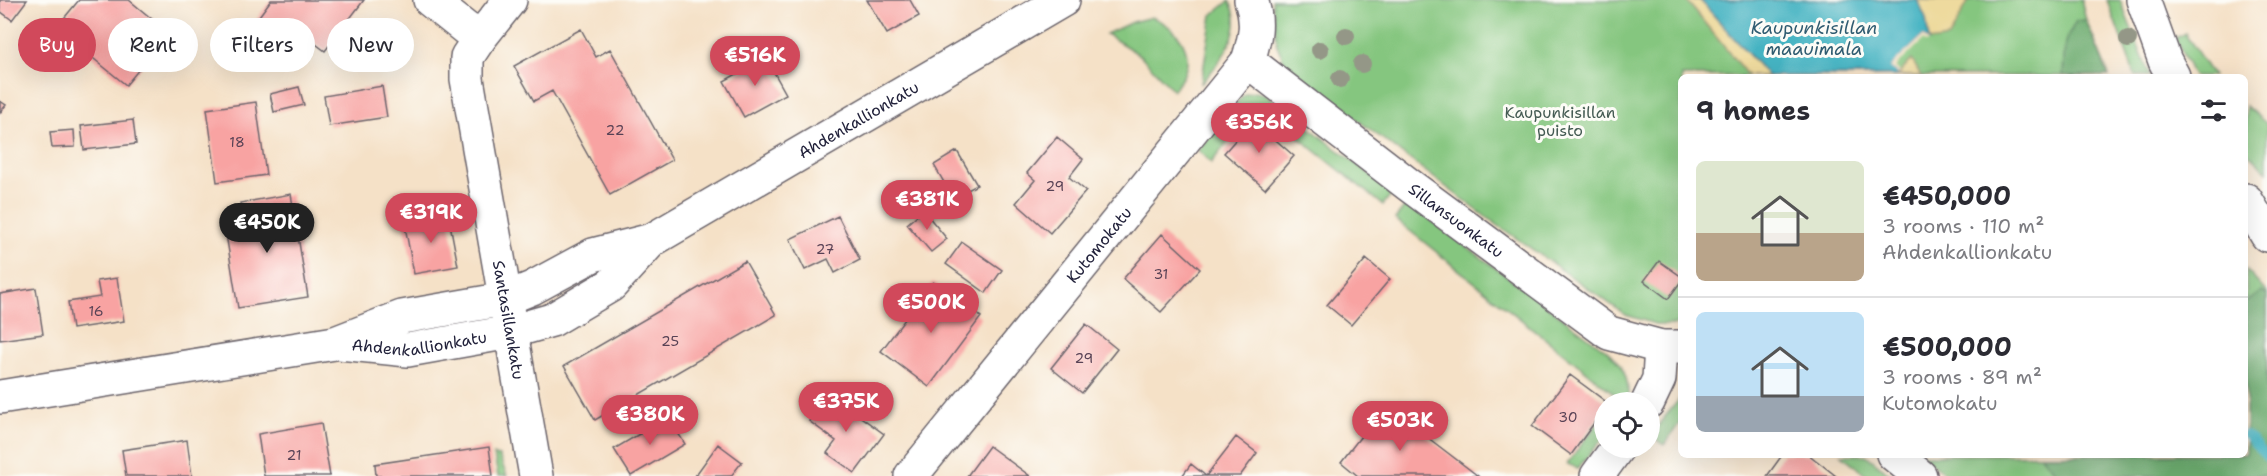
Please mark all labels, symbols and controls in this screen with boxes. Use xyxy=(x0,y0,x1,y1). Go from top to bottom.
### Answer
water label: Kaupunkisillan maauimala xyxy=(1751,16,1877,61)
chip: Buy xyxy=(18,18,96,72)
chip: Rent xyxy=(108,18,198,72)
chip: Filters xyxy=(210,18,315,72)
chip: New xyxy=(327,18,414,72)
pin: €516K xyxy=(713,36,797,87)
text: €516K xyxy=(724,42,786,68)
street label: Ahdenkallionkatu xyxy=(794,76,922,163)
text: 9 homes xyxy=(1696,93,1810,128)
icon: filters xyxy=(2197,94,2230,127)
park label: Kaupunkisillan puisto xyxy=(1504,102,1616,141)
pin: €356K xyxy=(1217,103,1301,154)
text: €356K xyxy=(1225,109,1293,135)
house number: 22 xyxy=(606,121,624,139)
house number: 18 xyxy=(229,133,245,151)
house number: 29 xyxy=(1046,177,1064,195)
street label: Sillansuonkatu xyxy=(1405,178,1508,262)
text: €450,000 xyxy=(1882,178,2011,213)
pin: €381K xyxy=(885,180,969,231)
icon: home xyxy=(1744,185,1816,257)
text: €381K xyxy=(895,186,959,212)
pin: €319K xyxy=(389,193,473,244)
text: €319K xyxy=(399,199,463,225)
street label: Kutomokatu xyxy=(1062,202,1136,287)
pin: €450K xyxy=(225,203,309,254)
text: €450K xyxy=(233,209,301,235)
text: 3 rooms · 110 m² xyxy=(1882,213,2045,239)
text: Ahdenkallionkatu xyxy=(1882,239,2052,265)
house number: 27 xyxy=(816,240,834,258)
street label: Santasillankatu xyxy=(488,259,530,381)
house number: 31 xyxy=(1154,265,1168,283)
pin: €500K xyxy=(889,283,973,334)
text: €500K xyxy=(897,289,965,315)
house number: 16 xyxy=(88,302,104,320)
street label: Ahdenkallionkatu xyxy=(351,326,488,361)
text: €500,000 xyxy=(1882,329,2012,364)
house number: 25 xyxy=(661,332,679,350)
icon: home xyxy=(1744,336,1816,408)
house number: 29 xyxy=(1075,349,1093,367)
text: 3 rooms · 89 m² xyxy=(1882,364,2042,390)
pin: €375K xyxy=(804,382,888,433)
text: €375K xyxy=(813,388,879,414)
text: Kutomokatu xyxy=(1882,390,1997,416)
map controls xyxy=(1594,392,1660,458)
button: locate xyxy=(1594,392,1660,458)
pin: €380K xyxy=(608,395,692,446)
text: €380K xyxy=(615,401,685,427)
pin: €503K xyxy=(1358,401,1442,452)
text: €503K xyxy=(1366,407,1434,433)
house number: 30 xyxy=(1558,408,1578,426)
house number: 21 xyxy=(287,446,301,464)

